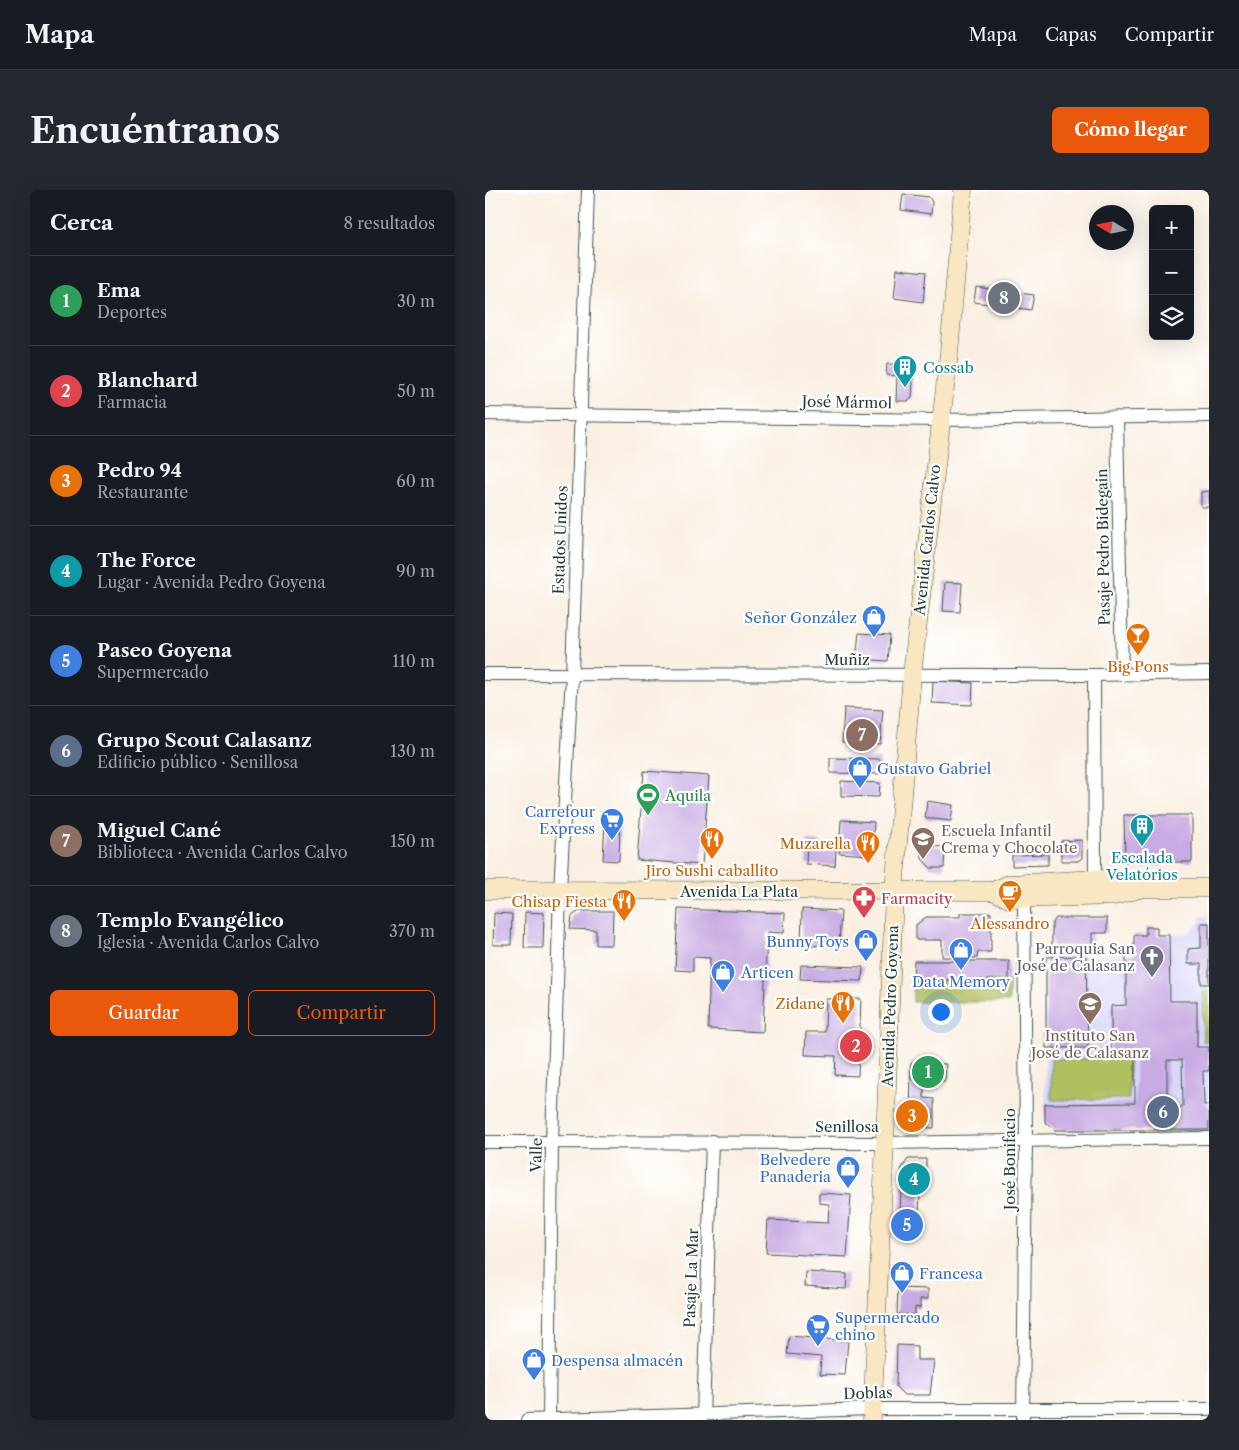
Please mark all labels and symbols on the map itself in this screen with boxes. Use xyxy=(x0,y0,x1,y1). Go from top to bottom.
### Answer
north arrow xyxy=(1089,205,1134,250)
pin: 8 xyxy=(988,279,1020,317)
building icon: Cossab xyxy=(892,354,918,388)
place label: Cossab xyxy=(923,358,974,377)
street label: José Mármol xyxy=(800,392,893,412)
street label: Avenida Carlos Calvo xyxy=(910,464,944,617)
street label: Pasaje Pedro Bidegain xyxy=(1092,468,1114,626)
street label: Estados Unidos xyxy=(549,485,571,595)
shop icon: Señor González xyxy=(861,604,887,638)
place label: Señor González xyxy=(744,608,857,627)
bar icon: Big Pons xyxy=(1125,622,1151,656)
street label: Muñiz xyxy=(824,650,870,669)
place label: Big Pons xyxy=(1107,657,1169,676)
pin: 7 xyxy=(846,716,878,754)
shop icon: Gustavo Gabriel xyxy=(847,755,873,789)
place label: Gustavo Gabriel xyxy=(877,759,992,778)
sports icon: Aquila xyxy=(635,782,661,816)
place label: Aquila xyxy=(664,786,711,805)
place label: Carrefour Express xyxy=(525,802,596,838)
supermarket icon: Carrefour Express xyxy=(599,807,625,841)
building icon: Escalada Velatórios xyxy=(1129,813,1155,847)
place label: Escuela Infantil Crema y Chocolate xyxy=(941,821,1077,857)
restaurant icon: Jiro Sushi caballito xyxy=(699,826,725,860)
school or university icon: Escuela Infantil Crema y Chocolate xyxy=(910,826,936,860)
restaurant icon: Muzarella xyxy=(855,830,881,864)
place label: Muzarella xyxy=(780,834,851,853)
place label: Escalada Velatórios xyxy=(1105,848,1178,884)
place label: Jiro Sushi caballito xyxy=(644,861,778,880)
cafe icon: Alessandro xyxy=(997,879,1023,913)
street label: Avenida La Plata xyxy=(679,882,798,901)
pharmacy icon: Farmacity xyxy=(851,885,877,919)
restaurant icon: Chisap Fiesta xyxy=(611,888,637,922)
place label: Farmacity xyxy=(881,889,953,908)
place label: Chisap Fiesta xyxy=(511,892,607,911)
place label: Alessandro xyxy=(970,914,1049,933)
street label: Avenida Pedro Goyena xyxy=(878,925,902,1088)
shop icon: Bunny Toys xyxy=(853,928,879,962)
place label: Bunny Toys xyxy=(766,932,849,951)
shop icon: Data Memory xyxy=(948,937,974,971)
place label: Parroquia San José de Calasanz xyxy=(1015,939,1136,975)
church icon: Parroquia San José de Calasanz xyxy=(1139,944,1165,978)
shop icon: Articen xyxy=(710,959,736,993)
place label: Articen xyxy=(740,963,795,982)
place label: Data Memory xyxy=(912,972,1011,991)
restaurant icon: Zidane xyxy=(830,990,856,1024)
school or university icon: Instituto San José de Calasanz xyxy=(1077,991,1103,1025)
place label: Zidane xyxy=(775,994,825,1013)
your location xyxy=(928,999,954,1025)
place label: Instituto San José de Calasanz xyxy=(1029,1026,1149,1062)
pin: 2 xyxy=(840,1027,872,1065)
pin: 1 xyxy=(912,1053,944,1091)
pin: 6 xyxy=(1147,1093,1179,1131)
pin: 3 xyxy=(896,1097,928,1135)
street label: José Bonifacio xyxy=(1000,1108,1019,1212)
street label: Senillosa xyxy=(815,1117,879,1136)
street label: Valle xyxy=(526,1137,546,1174)
place label: Belvedere Panaderia xyxy=(760,1150,831,1186)
shop icon: Belvedere Panaderia xyxy=(835,1155,861,1189)
pin: 4 xyxy=(898,1160,930,1198)
pin: 5 xyxy=(891,1206,923,1244)
street label: Pasaje La Mar xyxy=(680,1227,702,1328)
shop icon: Francesa xyxy=(889,1260,915,1294)
place label: Francesa xyxy=(919,1264,983,1283)
place label: Supermercado chino xyxy=(835,1308,940,1344)
supermarket icon: Supermercado chino xyxy=(805,1313,831,1347)
shop icon: Despensa almacén xyxy=(521,1347,547,1381)
place label: Despensa almacén xyxy=(551,1351,684,1370)
street label: Doblas xyxy=(843,1383,893,1403)

